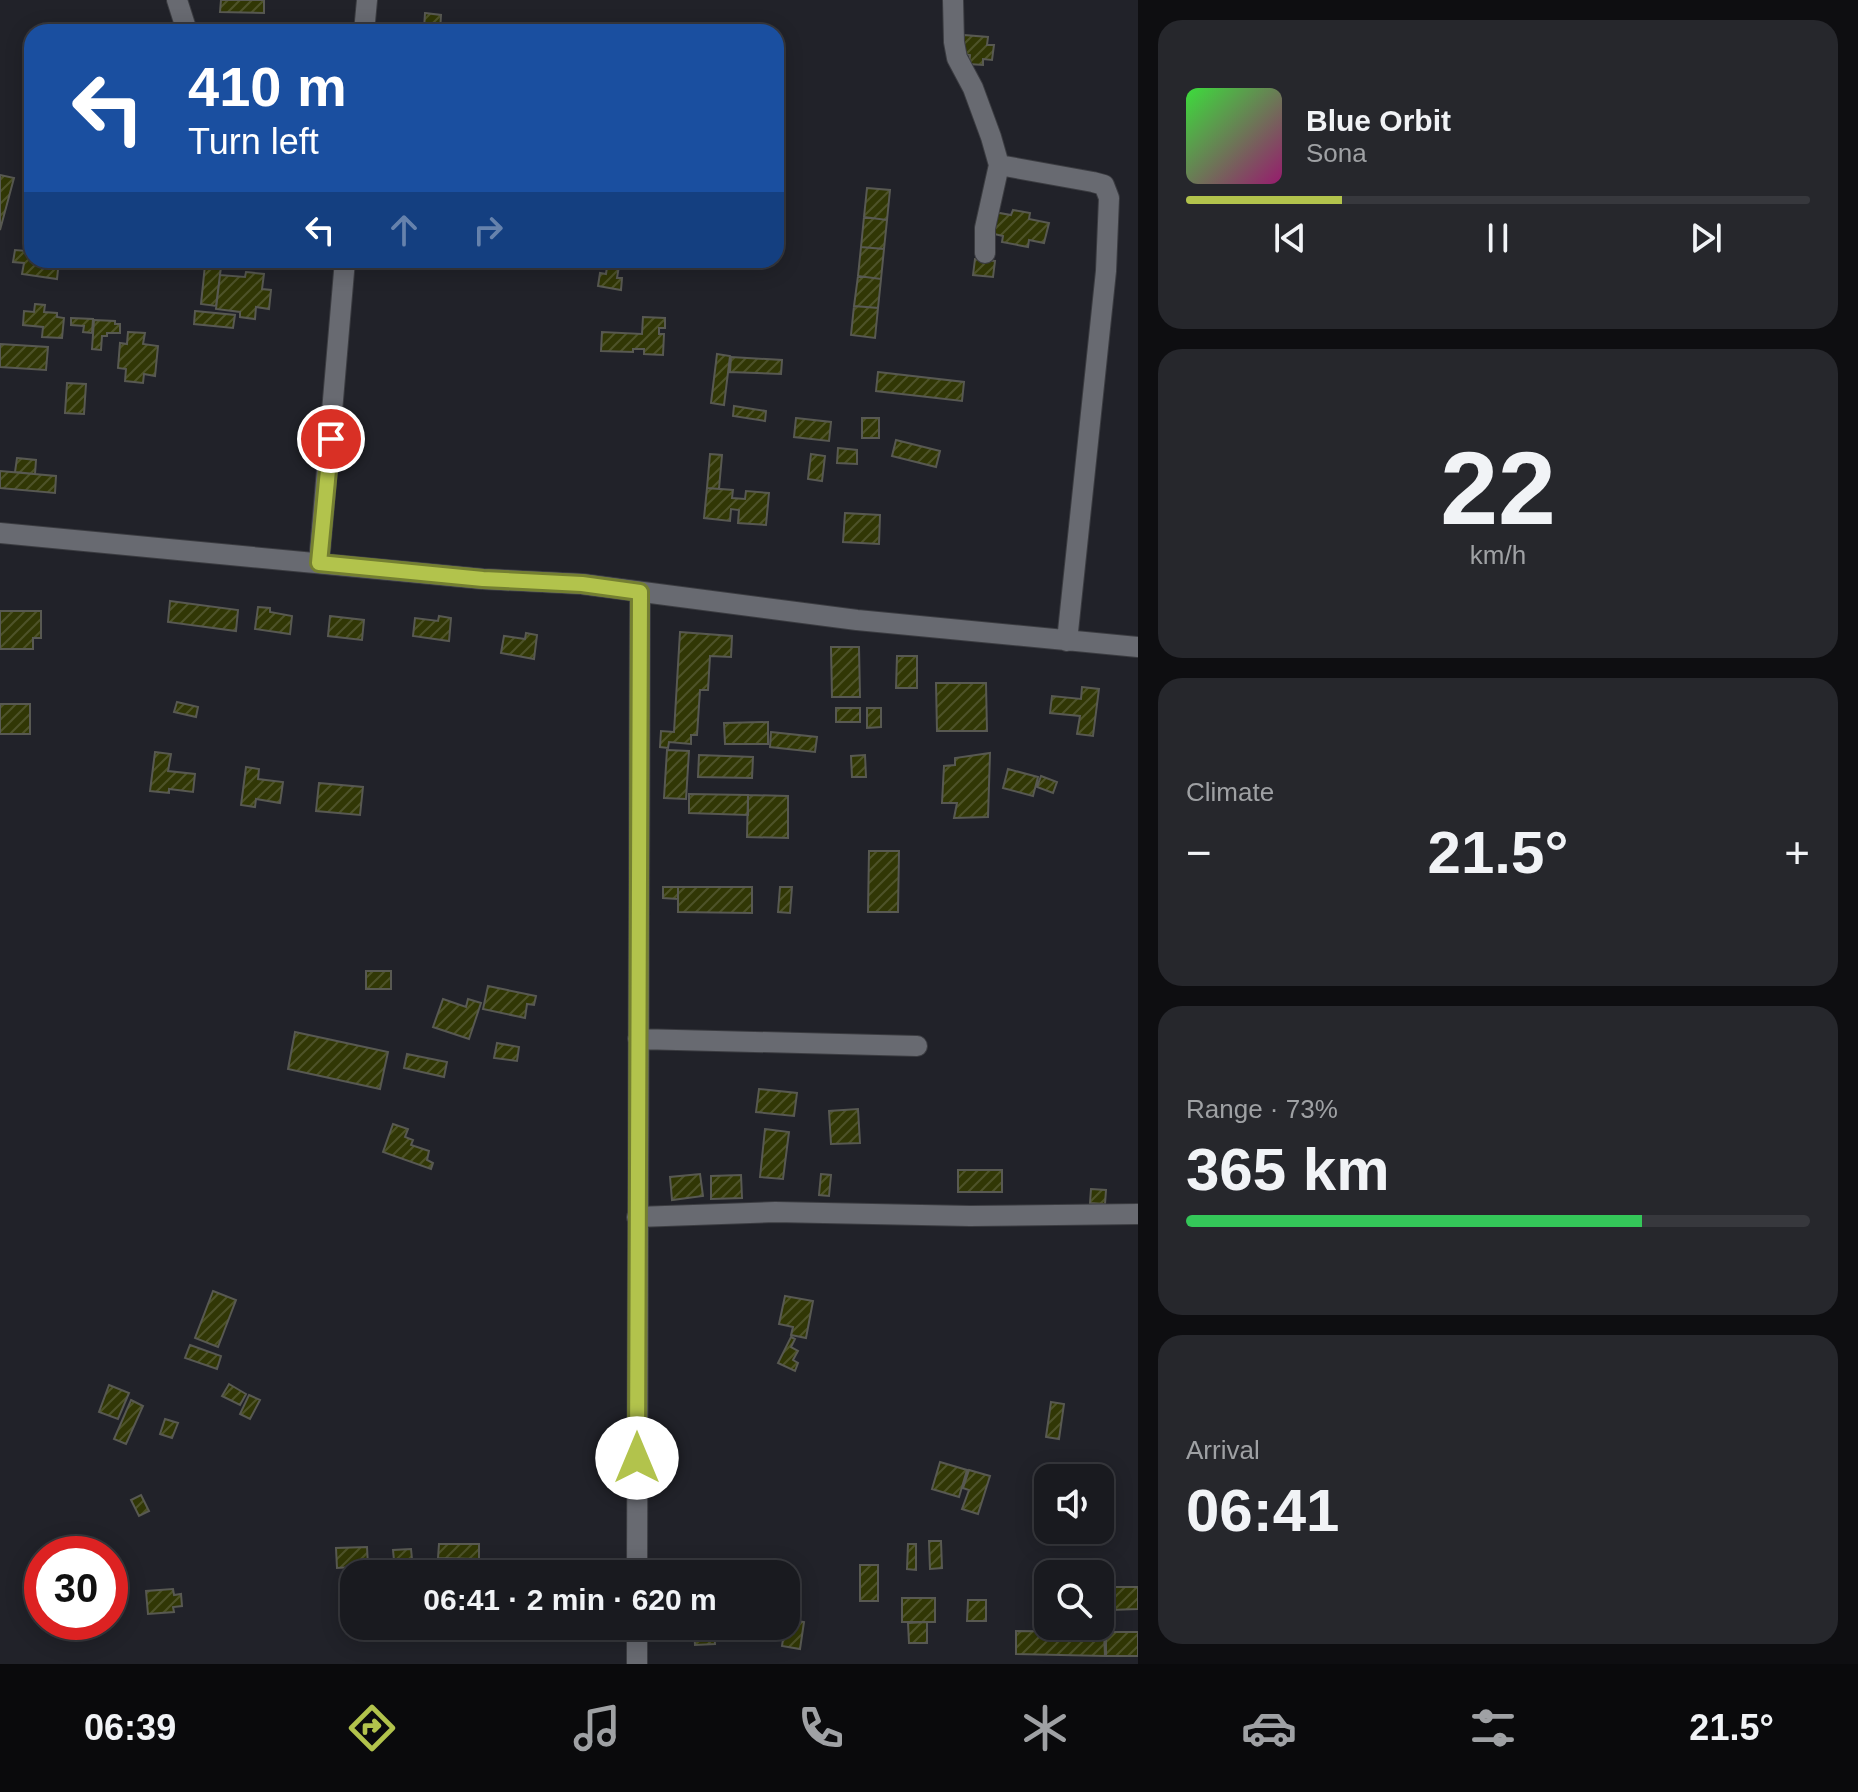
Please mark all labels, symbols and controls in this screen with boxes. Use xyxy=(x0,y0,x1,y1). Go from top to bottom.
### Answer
text: 410 m xyxy=(188,55,347,118)
icon: left xyxy=(56,56,160,160)
text: Blue Orbit xyxy=(1306,104,1451,137)
text: Turn left xyxy=(188,121,319,162)
text: Sona xyxy=(1306,138,1367,168)
icon: left xyxy=(298,208,342,252)
icon: ahead xyxy=(382,208,426,252)
icon: right xyxy=(466,208,510,252)
icon: previous xyxy=(1268,216,1312,260)
icon: pause xyxy=(1476,216,1520,260)
icon: next xyxy=(1684,216,1728,260)
pin xyxy=(297,405,365,473)
icon: arrive xyxy=(309,417,353,461)
text: 22 xyxy=(1440,430,1556,546)
text: km/h xyxy=(1470,540,1526,570)
text: Climate xyxy=(1186,777,1274,807)
text: 21.5° xyxy=(1428,819,1568,886)
text: − xyxy=(1186,828,1212,877)
text: + xyxy=(1784,828,1810,877)
text: Range · 73% xyxy=(1186,1094,1338,1124)
text: 365 km xyxy=(1186,1136,1390,1203)
position arrow xyxy=(595,1416,679,1500)
text: Arrival xyxy=(1186,1435,1260,1465)
map controls xyxy=(1034,1464,1114,1640)
button: sound xyxy=(1034,1464,1114,1544)
text: 06:41 xyxy=(1186,1477,1339,1544)
speed limit sign: 30 xyxy=(24,1536,128,1640)
button: search xyxy=(1034,1560,1114,1640)
text: 06:41 · 2 min · 620 m xyxy=(423,1583,717,1616)
icon: directions xyxy=(344,1700,400,1756)
icon: music xyxy=(569,1700,625,1756)
icon: phone xyxy=(793,1700,849,1756)
icon: climate xyxy=(1017,1700,1073,1756)
icon: car xyxy=(1241,1700,1297,1756)
icon: filters xyxy=(1465,1700,1521,1756)
text: 06:39 xyxy=(84,1707,176,1748)
text: 21.5° xyxy=(1689,1707,1774,1748)

